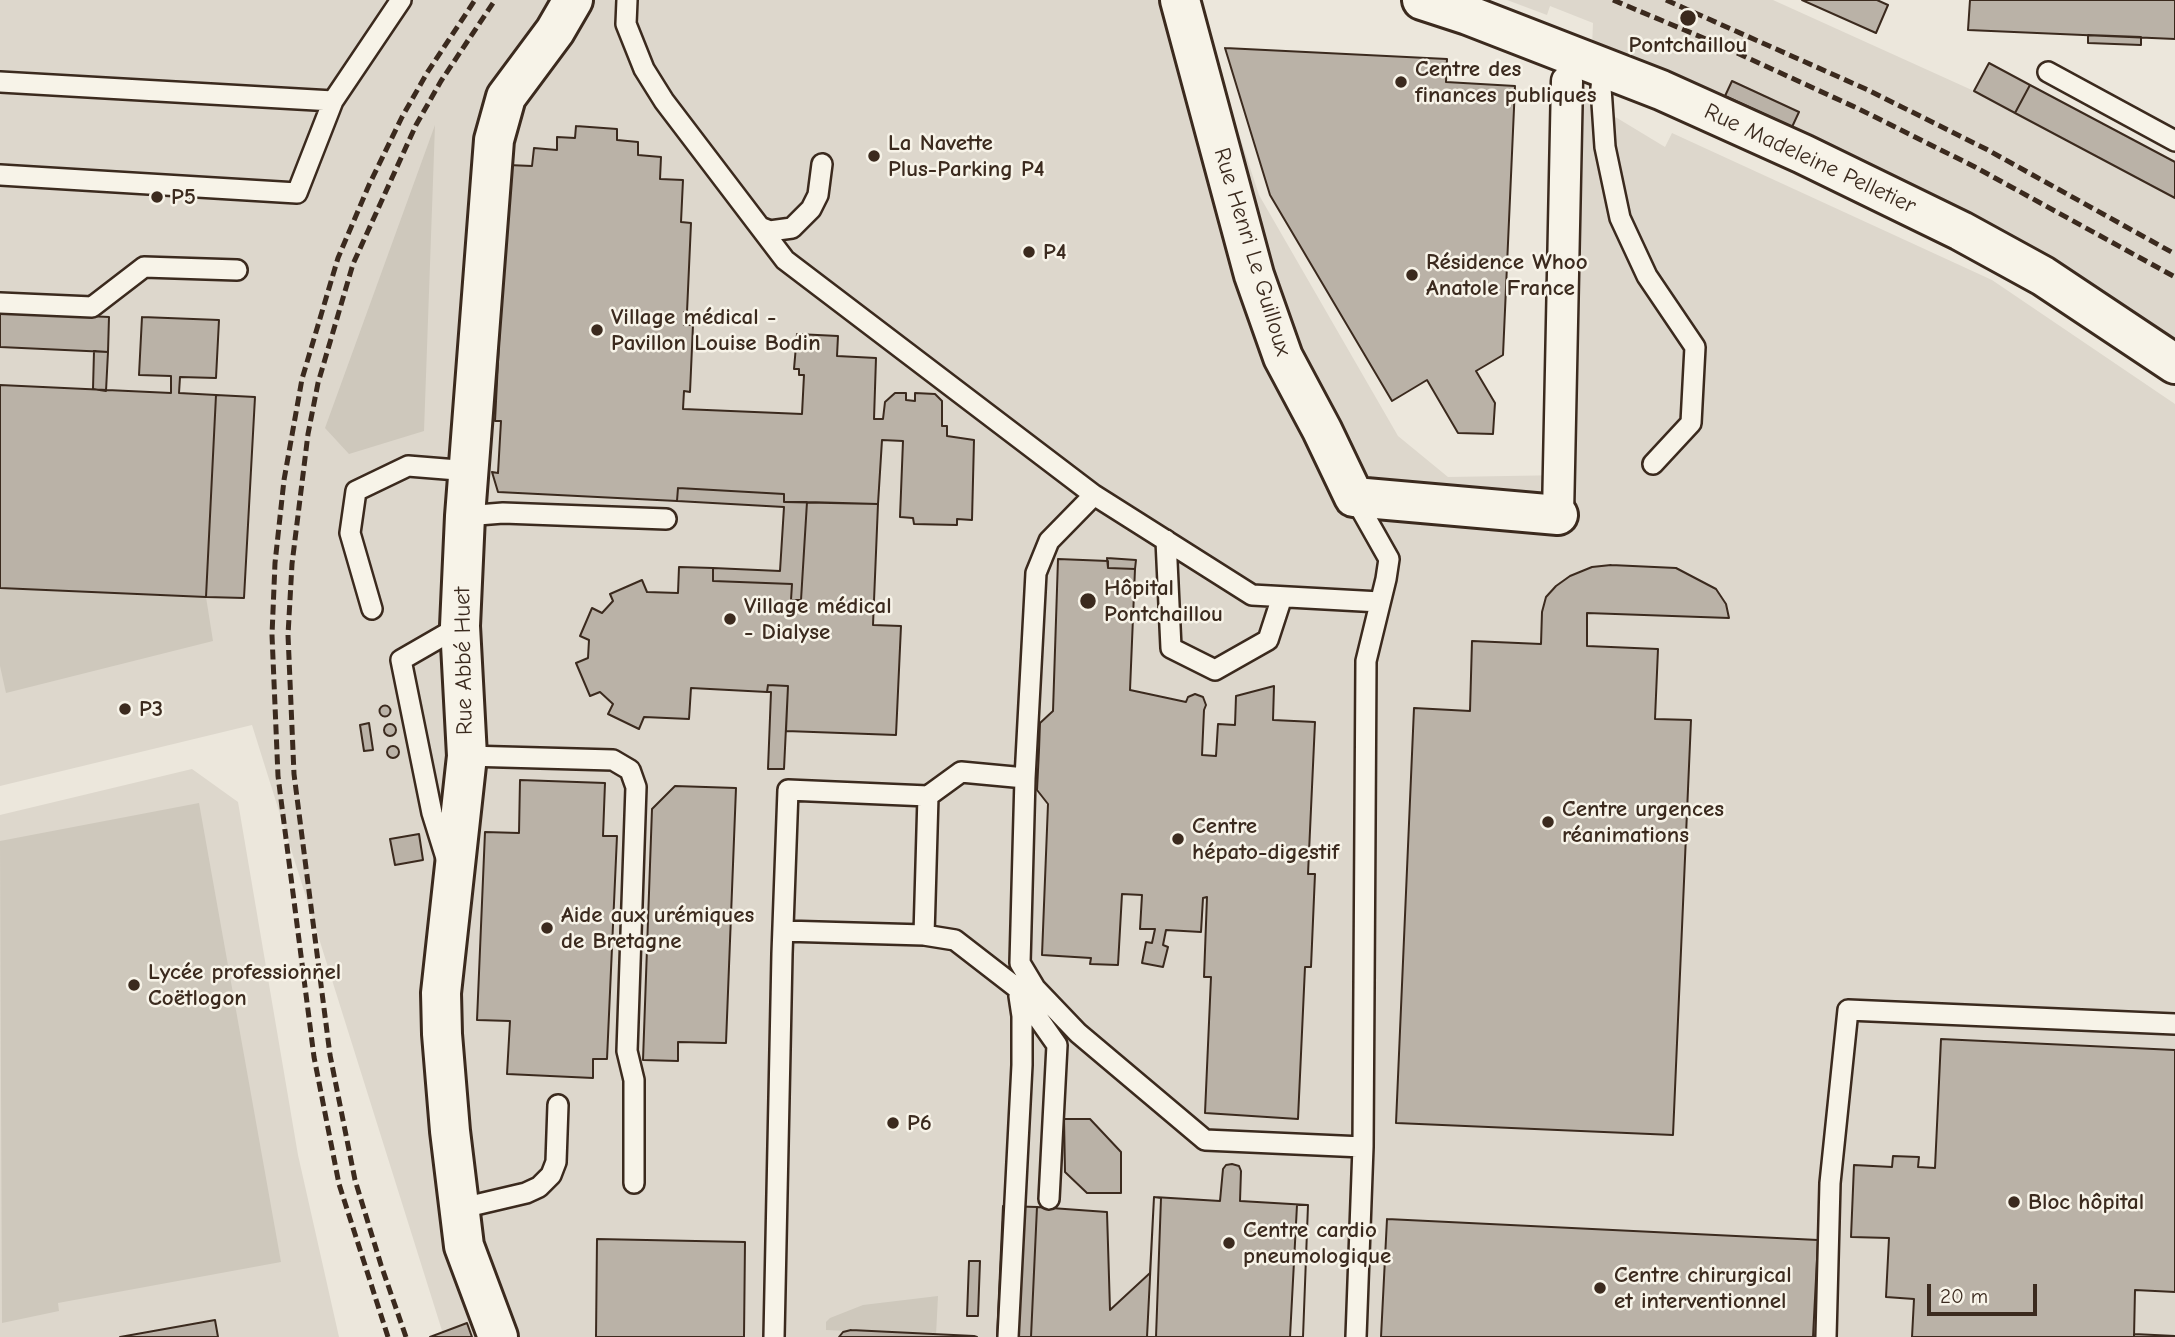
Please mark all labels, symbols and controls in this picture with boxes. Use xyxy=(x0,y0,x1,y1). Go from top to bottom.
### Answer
marker: Pontchaillou xyxy=(1678,8,1698,28)
place label: Pontchaillou xyxy=(1629,31,1747,59)
place label: Centre des finances publiques xyxy=(1415,55,1596,109)
marker: Centre des finances publiques xyxy=(1393,74,1409,90)
street label: Rue Madeleine Pelletier xyxy=(1700,98,1920,220)
place label: La Navette Plus-Parking P4 xyxy=(888,129,1044,183)
street label: Rue Henri Le Guilloux xyxy=(1207,145,1297,359)
marker: La Navette Plus-Parking P4 xyxy=(866,148,882,164)
place label: P5 xyxy=(171,183,196,211)
marker: P5 xyxy=(149,189,165,205)
place label: P4 xyxy=(1043,238,1067,266)
marker: P4 xyxy=(1021,244,1037,260)
place label: Résidence Whoo Anatole France xyxy=(1426,248,1588,302)
marker: Résidence Whoo Anatole France xyxy=(1404,267,1420,283)
place label: Village médical - Pavillon Louise Bodin xyxy=(611,303,821,357)
marker: Village médical - Pavillon Louise Bodin xyxy=(589,322,605,338)
place label: Hôpital Pontchaillou xyxy=(1104,574,1223,628)
street label: Rue Abbé Huet xyxy=(449,587,479,735)
marker: Hôpital Pontchaillou xyxy=(1078,591,1098,611)
place label: Village médical - Dialyse xyxy=(744,592,892,646)
marker: Village médical - Dialyse xyxy=(722,611,738,627)
place label: P3 xyxy=(139,695,163,723)
marker: P3 xyxy=(117,701,133,717)
place label: Centre urgences réanimations xyxy=(1562,795,1724,849)
place label: Centre hépato-digestif xyxy=(1192,812,1339,866)
marker: Centre urgences réanimations xyxy=(1540,814,1556,830)
marker: Centre hépato-digestif xyxy=(1170,831,1186,847)
place label: Aide aux urémiques de Bretagne xyxy=(561,901,754,955)
marker: Aide aux urémiques de Bretagne xyxy=(539,920,555,936)
place label: Lycée professionnel Coëtlogon xyxy=(148,958,341,1012)
marker: Lycée professionnel Coëtlogon xyxy=(126,977,142,993)
place label: P6 xyxy=(907,1109,932,1137)
marker: P6 xyxy=(885,1115,901,1131)
place label: Bloc hôpital xyxy=(2028,1188,2144,1216)
marker: Bloc hôpital xyxy=(2006,1194,2022,1210)
place label: Centre cardio pneumologique xyxy=(1243,1216,1391,1270)
marker: Centre cardio pneumologique xyxy=(1221,1235,1237,1251)
place label: Centre chirurgical et interventionnel xyxy=(1614,1261,1792,1315)
scale bar xyxy=(1930,1270,2040,1314)
marker: Centre chirurgical et interventionnel xyxy=(1592,1280,1608,1296)
text: 20 m xyxy=(1940,1284,1988,1308)

